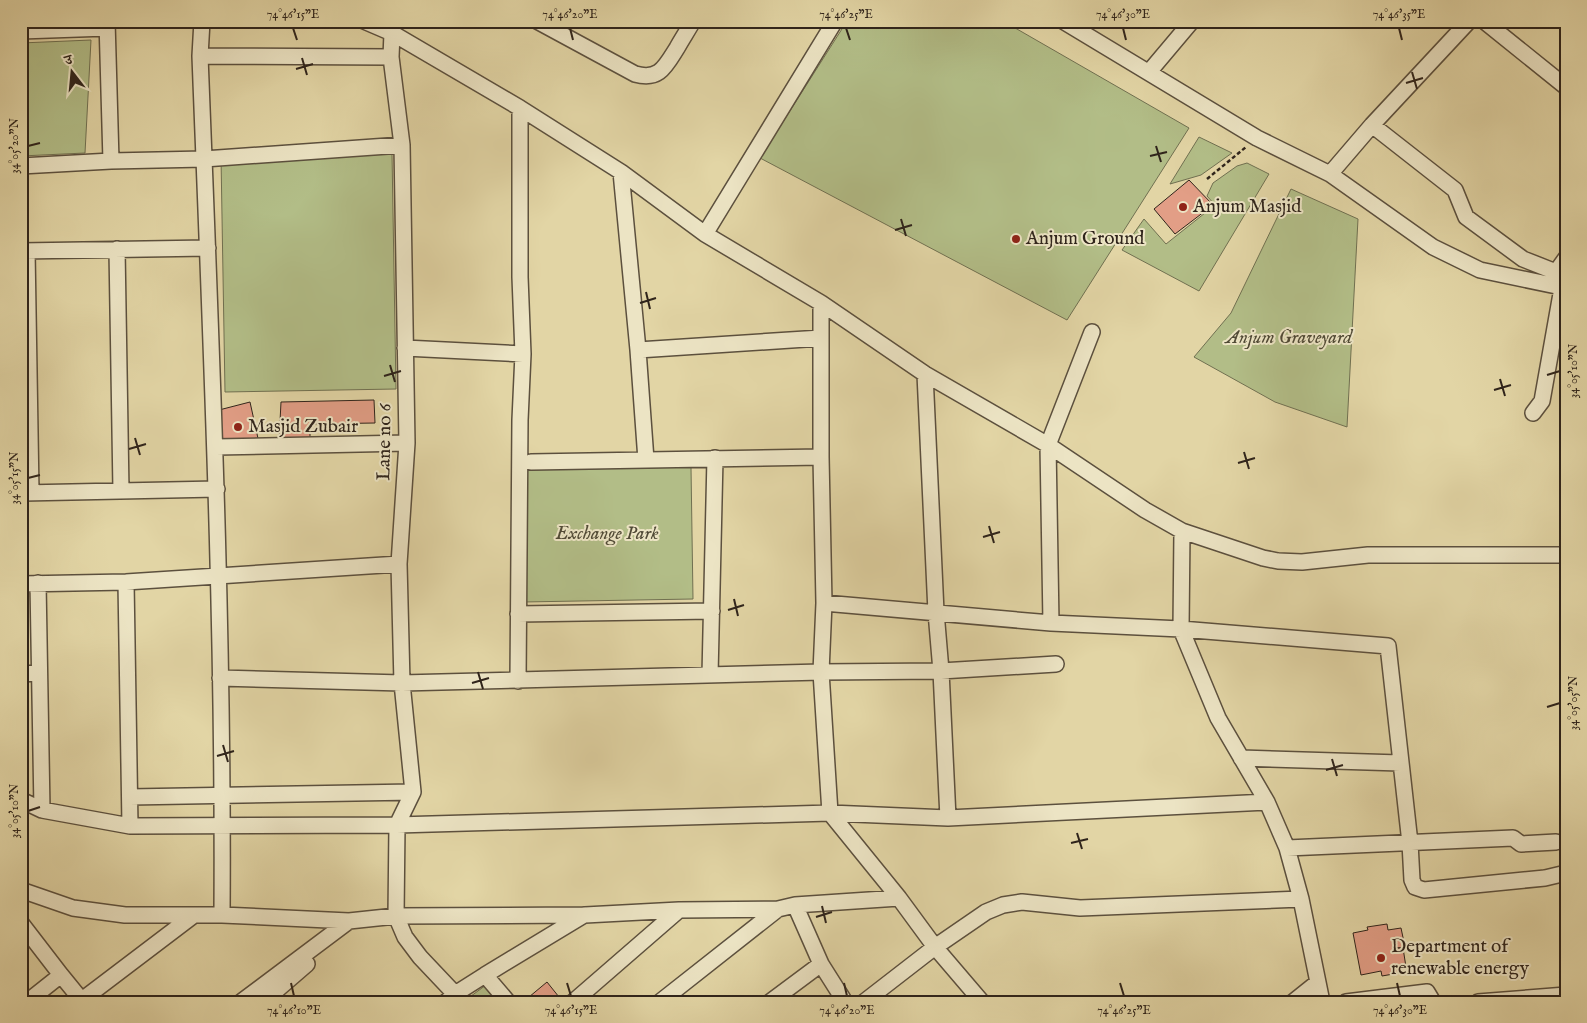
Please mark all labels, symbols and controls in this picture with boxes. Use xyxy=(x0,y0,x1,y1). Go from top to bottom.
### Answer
text: 74°46'15"E xyxy=(267,7,319,22)
text: 74°46'20"E xyxy=(542,7,598,22)
text: 74°46'25"E xyxy=(819,7,873,22)
text: 74°46'30"E xyxy=(1096,7,1150,22)
text: 74°46'35"E xyxy=(1373,7,1425,22)
north arrow xyxy=(48,48,98,98)
text: उ xyxy=(62,51,75,70)
text: 34°05'20"N xyxy=(7,118,22,174)
place label: Anjum Masjid xyxy=(1192,195,1302,219)
marker: Anjum Masjid xyxy=(1177,201,1189,213)
place label: Anjum Ground xyxy=(1025,227,1145,251)
marker: Anjum Ground xyxy=(1010,233,1022,245)
park label: Anjum Graveyard xyxy=(1224,326,1353,350)
text: 34°05'10"N xyxy=(1566,343,1581,398)
street label: Lane no 6 xyxy=(372,402,398,481)
place label: Masjid Zubair xyxy=(248,415,358,439)
marker: Masjid Zubair xyxy=(232,421,244,433)
text: 34°05'15"N xyxy=(7,451,22,504)
park label: Exchange Park xyxy=(554,522,659,546)
text: 34°05'05"N xyxy=(1566,675,1581,730)
text: 34°05'10"N xyxy=(7,783,22,838)
place label: Department of renewable energy xyxy=(1391,935,1530,981)
marker: Department of renewable energy xyxy=(1375,952,1387,964)
text: 74°46'10"E xyxy=(267,1003,321,1018)
text: 74°46'15"E xyxy=(545,1003,597,1018)
text: 74°46'20"E xyxy=(819,1003,875,1018)
text: 74°46'25"E xyxy=(1097,1003,1151,1018)
text: 74°46'30"E xyxy=(1373,1003,1427,1018)

